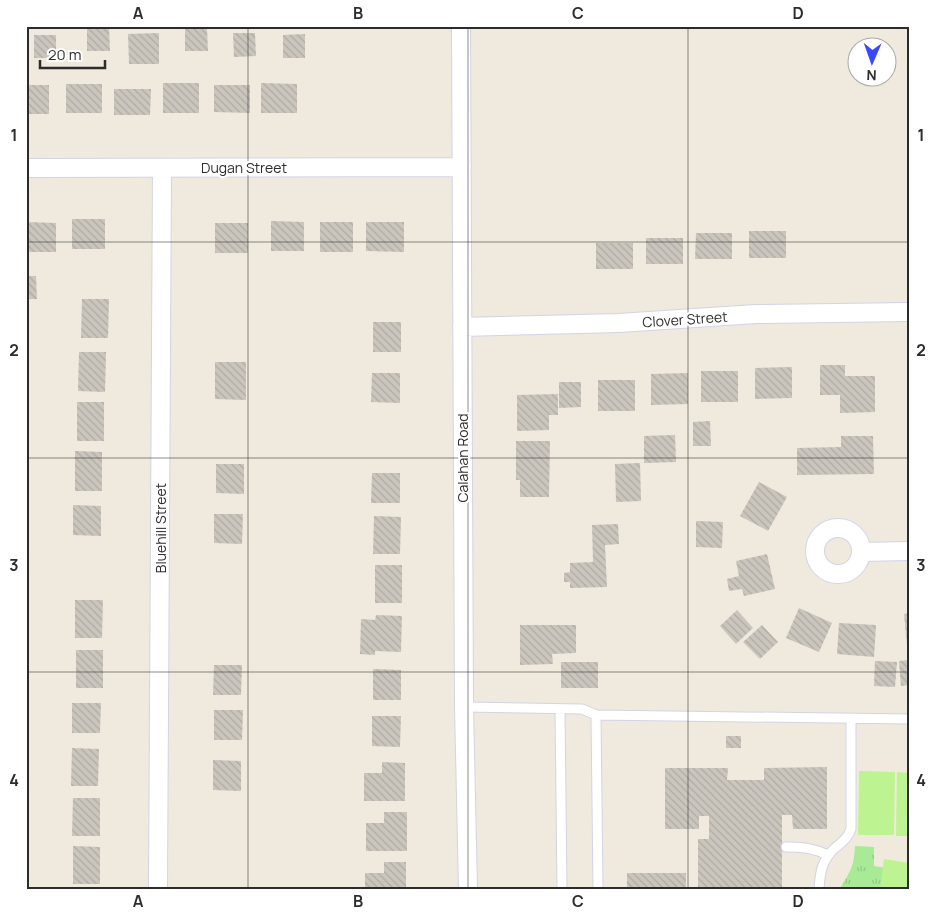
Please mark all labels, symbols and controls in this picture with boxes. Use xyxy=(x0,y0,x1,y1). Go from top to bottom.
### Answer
text: A xyxy=(133,2,144,24)
text: B xyxy=(353,2,363,24)
text: C xyxy=(572,2,584,24)
text: D xyxy=(792,2,804,24)
scale bar xyxy=(40,38,105,70)
north arrow xyxy=(848,38,898,88)
text: 20 m xyxy=(48,44,81,65)
text: N xyxy=(866,66,877,85)
text: 1 xyxy=(10,124,18,146)
text: 1 xyxy=(917,124,925,146)
street label: Dugan Street xyxy=(201,158,287,177)
street label: Clover Street xyxy=(642,307,729,331)
text: 2 xyxy=(9,339,19,361)
text: 2 xyxy=(916,339,926,361)
street label: Calahan Road xyxy=(453,413,472,503)
street label: Bluehill Street xyxy=(151,482,170,573)
text: 3 xyxy=(9,554,19,576)
text: 3 xyxy=(916,554,926,576)
text: 4 xyxy=(9,769,19,791)
text: 4 xyxy=(916,769,926,791)
text: A xyxy=(133,890,144,912)
text: B xyxy=(353,890,363,912)
text: C xyxy=(572,890,584,912)
text: D xyxy=(792,890,804,912)

